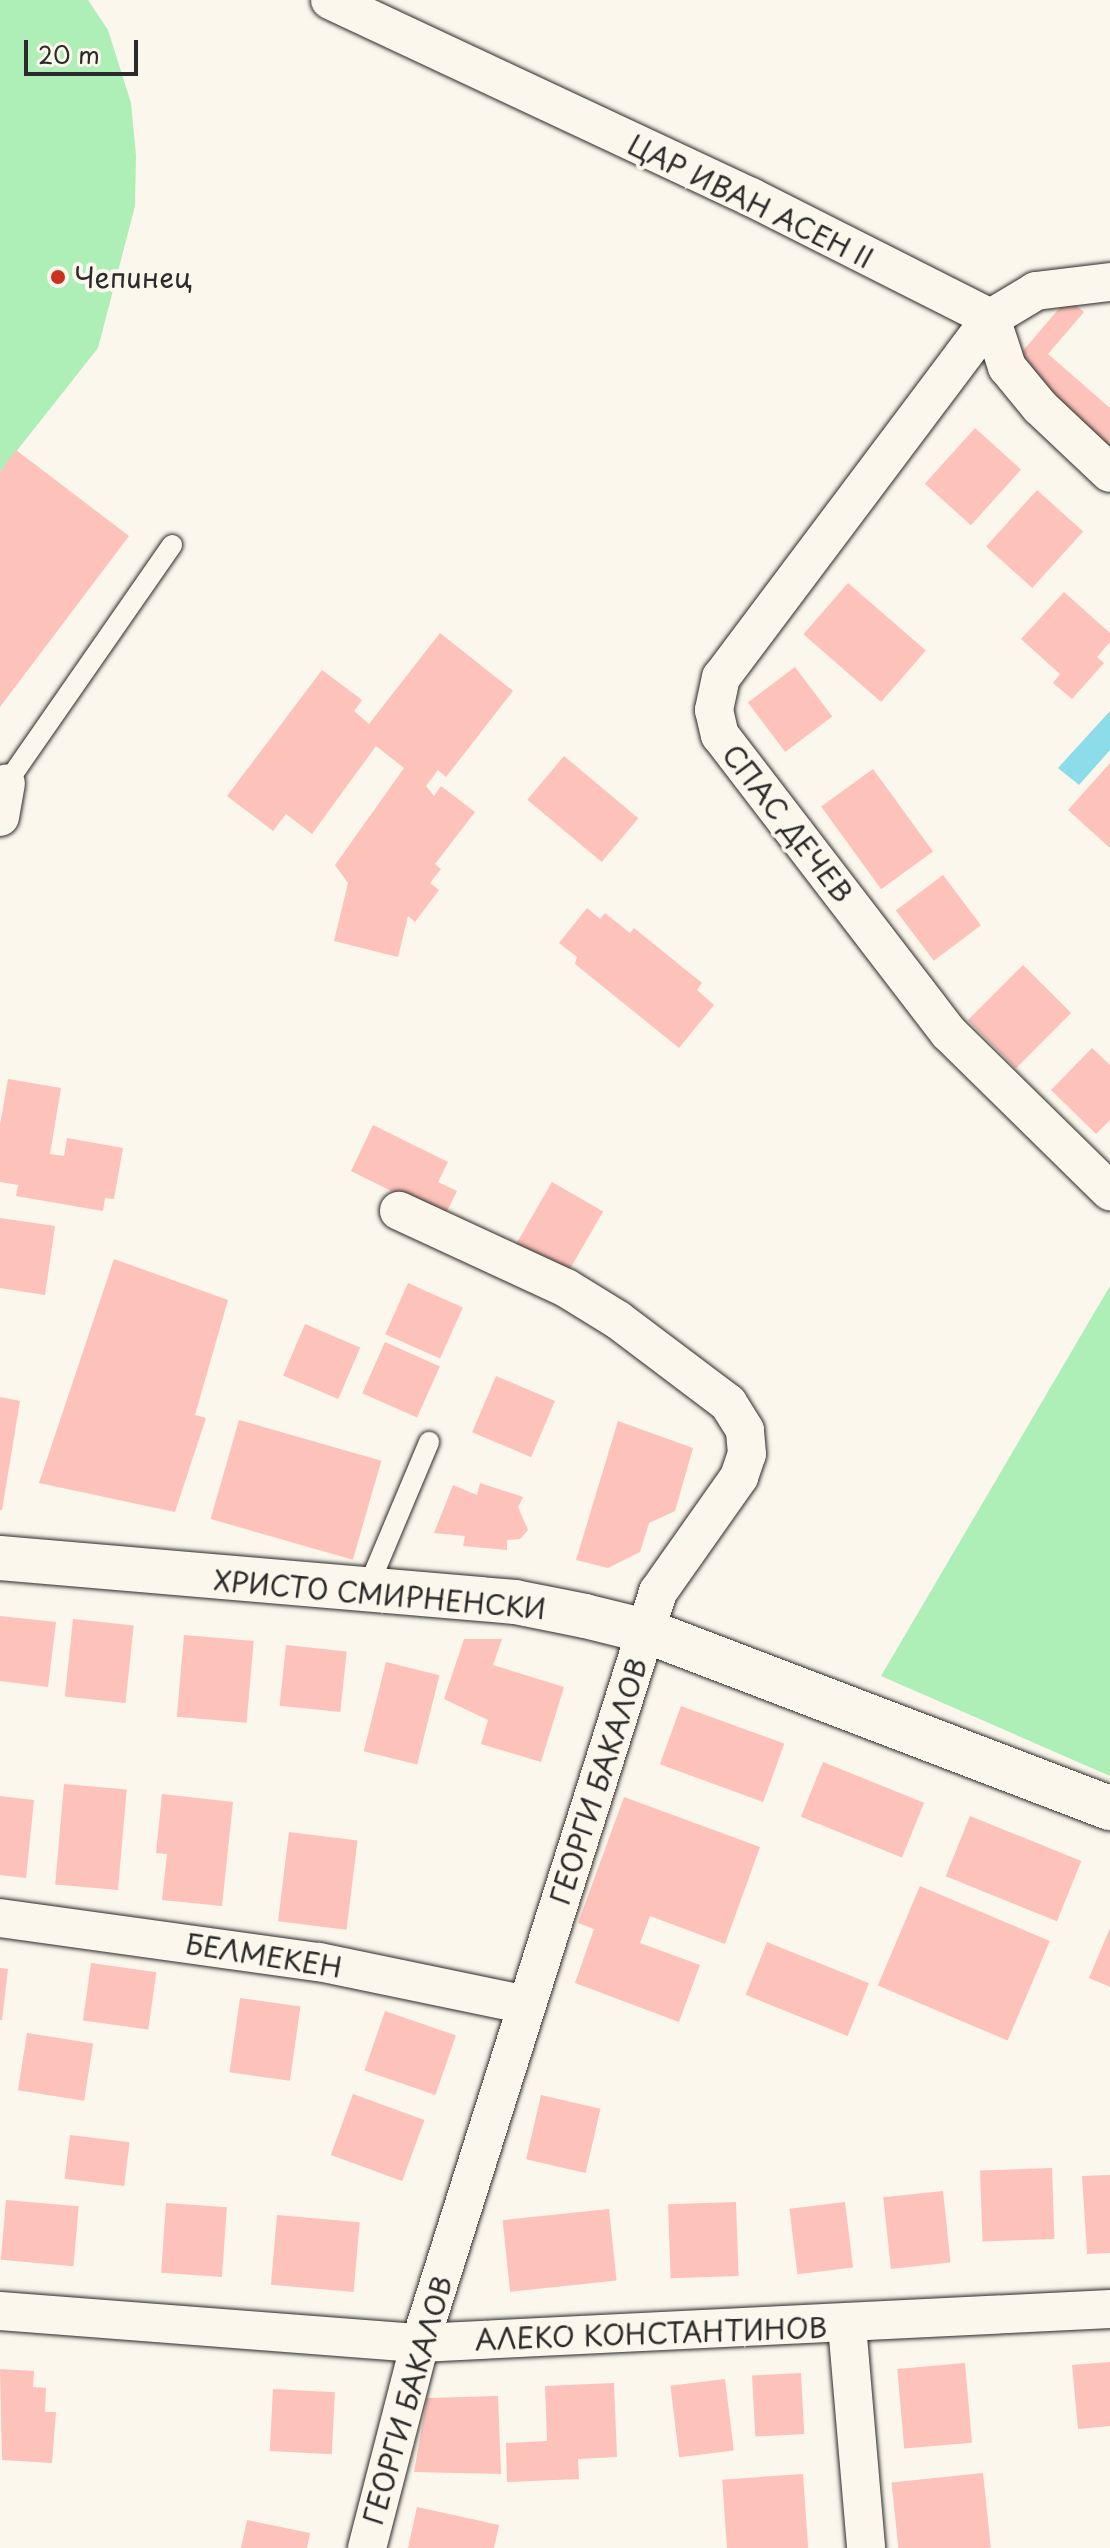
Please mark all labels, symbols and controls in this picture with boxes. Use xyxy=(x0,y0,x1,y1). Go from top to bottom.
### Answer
scale bar xyxy=(28,24,142,74)
text: 20 m xyxy=(38,36,100,72)
street label: ЦАР ИВАН АСЕН II xyxy=(622,127,880,275)
place label: Чепинец xyxy=(74,260,192,294)
marker: Чепинец xyxy=(49,268,67,286)
street label: СПАС ДЕЧЕВ xyxy=(716,738,860,908)
street label: ХРИСТО СМИРНЕНСКИ xyxy=(212,1563,548,1625)
street label: ГЕОРГИ БАКАЛОВ xyxy=(542,1654,654,1908)
street label: БЕЛМЕКЕН xyxy=(184,1926,344,1984)
street label: ГЕОРГИ БАКАЛОВ xyxy=(355,2272,459,2528)
street label: АЛЕКО КОНСТАНТИНОВ xyxy=(474,2310,828,2356)

